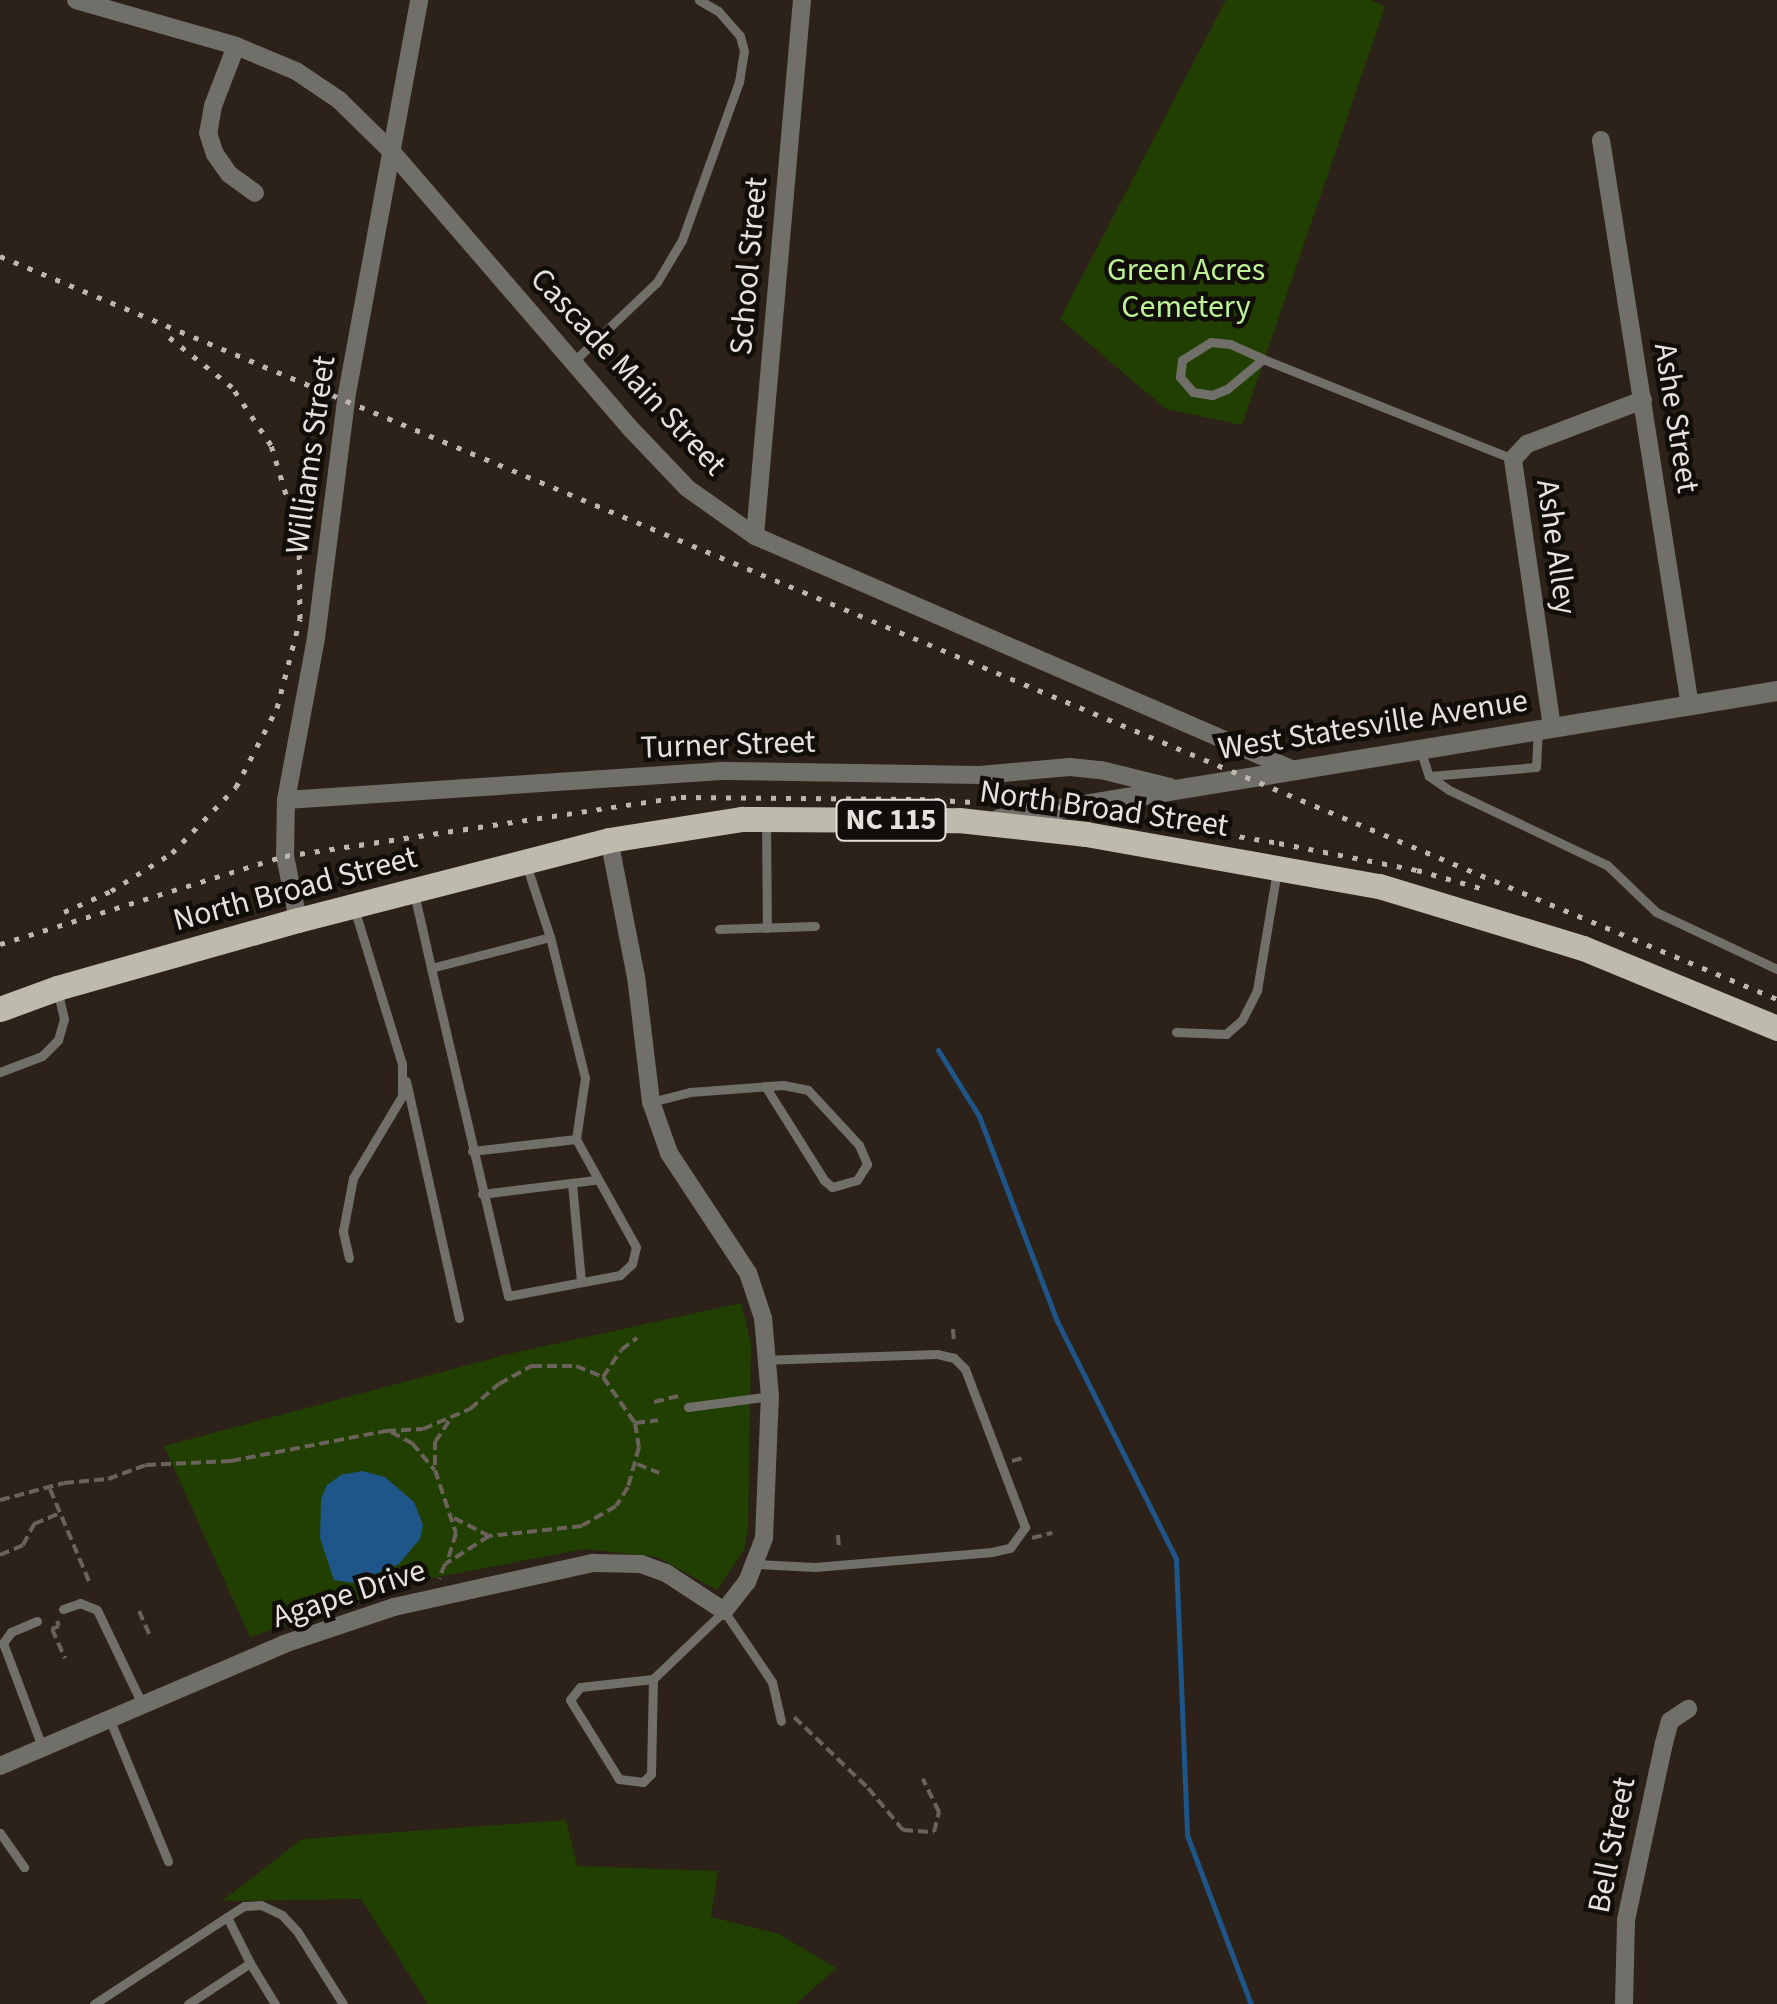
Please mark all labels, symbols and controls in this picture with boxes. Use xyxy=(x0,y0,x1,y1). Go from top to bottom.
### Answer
street label: School Street xyxy=(722,175,776,357)
park label: Green Acres Cemetery xyxy=(1107,252,1265,327)
street label: Cascade Main Street xyxy=(522,260,734,484)
street label: Ashe Street xyxy=(1645,340,1707,496)
street label: Williams Street xyxy=(278,353,344,557)
street label: Ashe Alley xyxy=(1528,477,1584,617)
street label: West Statesville Avenue xyxy=(1215,682,1531,768)
street label: Turner Street xyxy=(640,723,816,767)
street label: North Broad Street xyxy=(977,773,1231,845)
road number: NC 115 xyxy=(834,795,948,845)
street label: North Broad Street xyxy=(169,838,421,940)
street label: Agape Drive xyxy=(268,1551,430,1637)
street label: Bell Street xyxy=(1580,1774,1644,1916)

